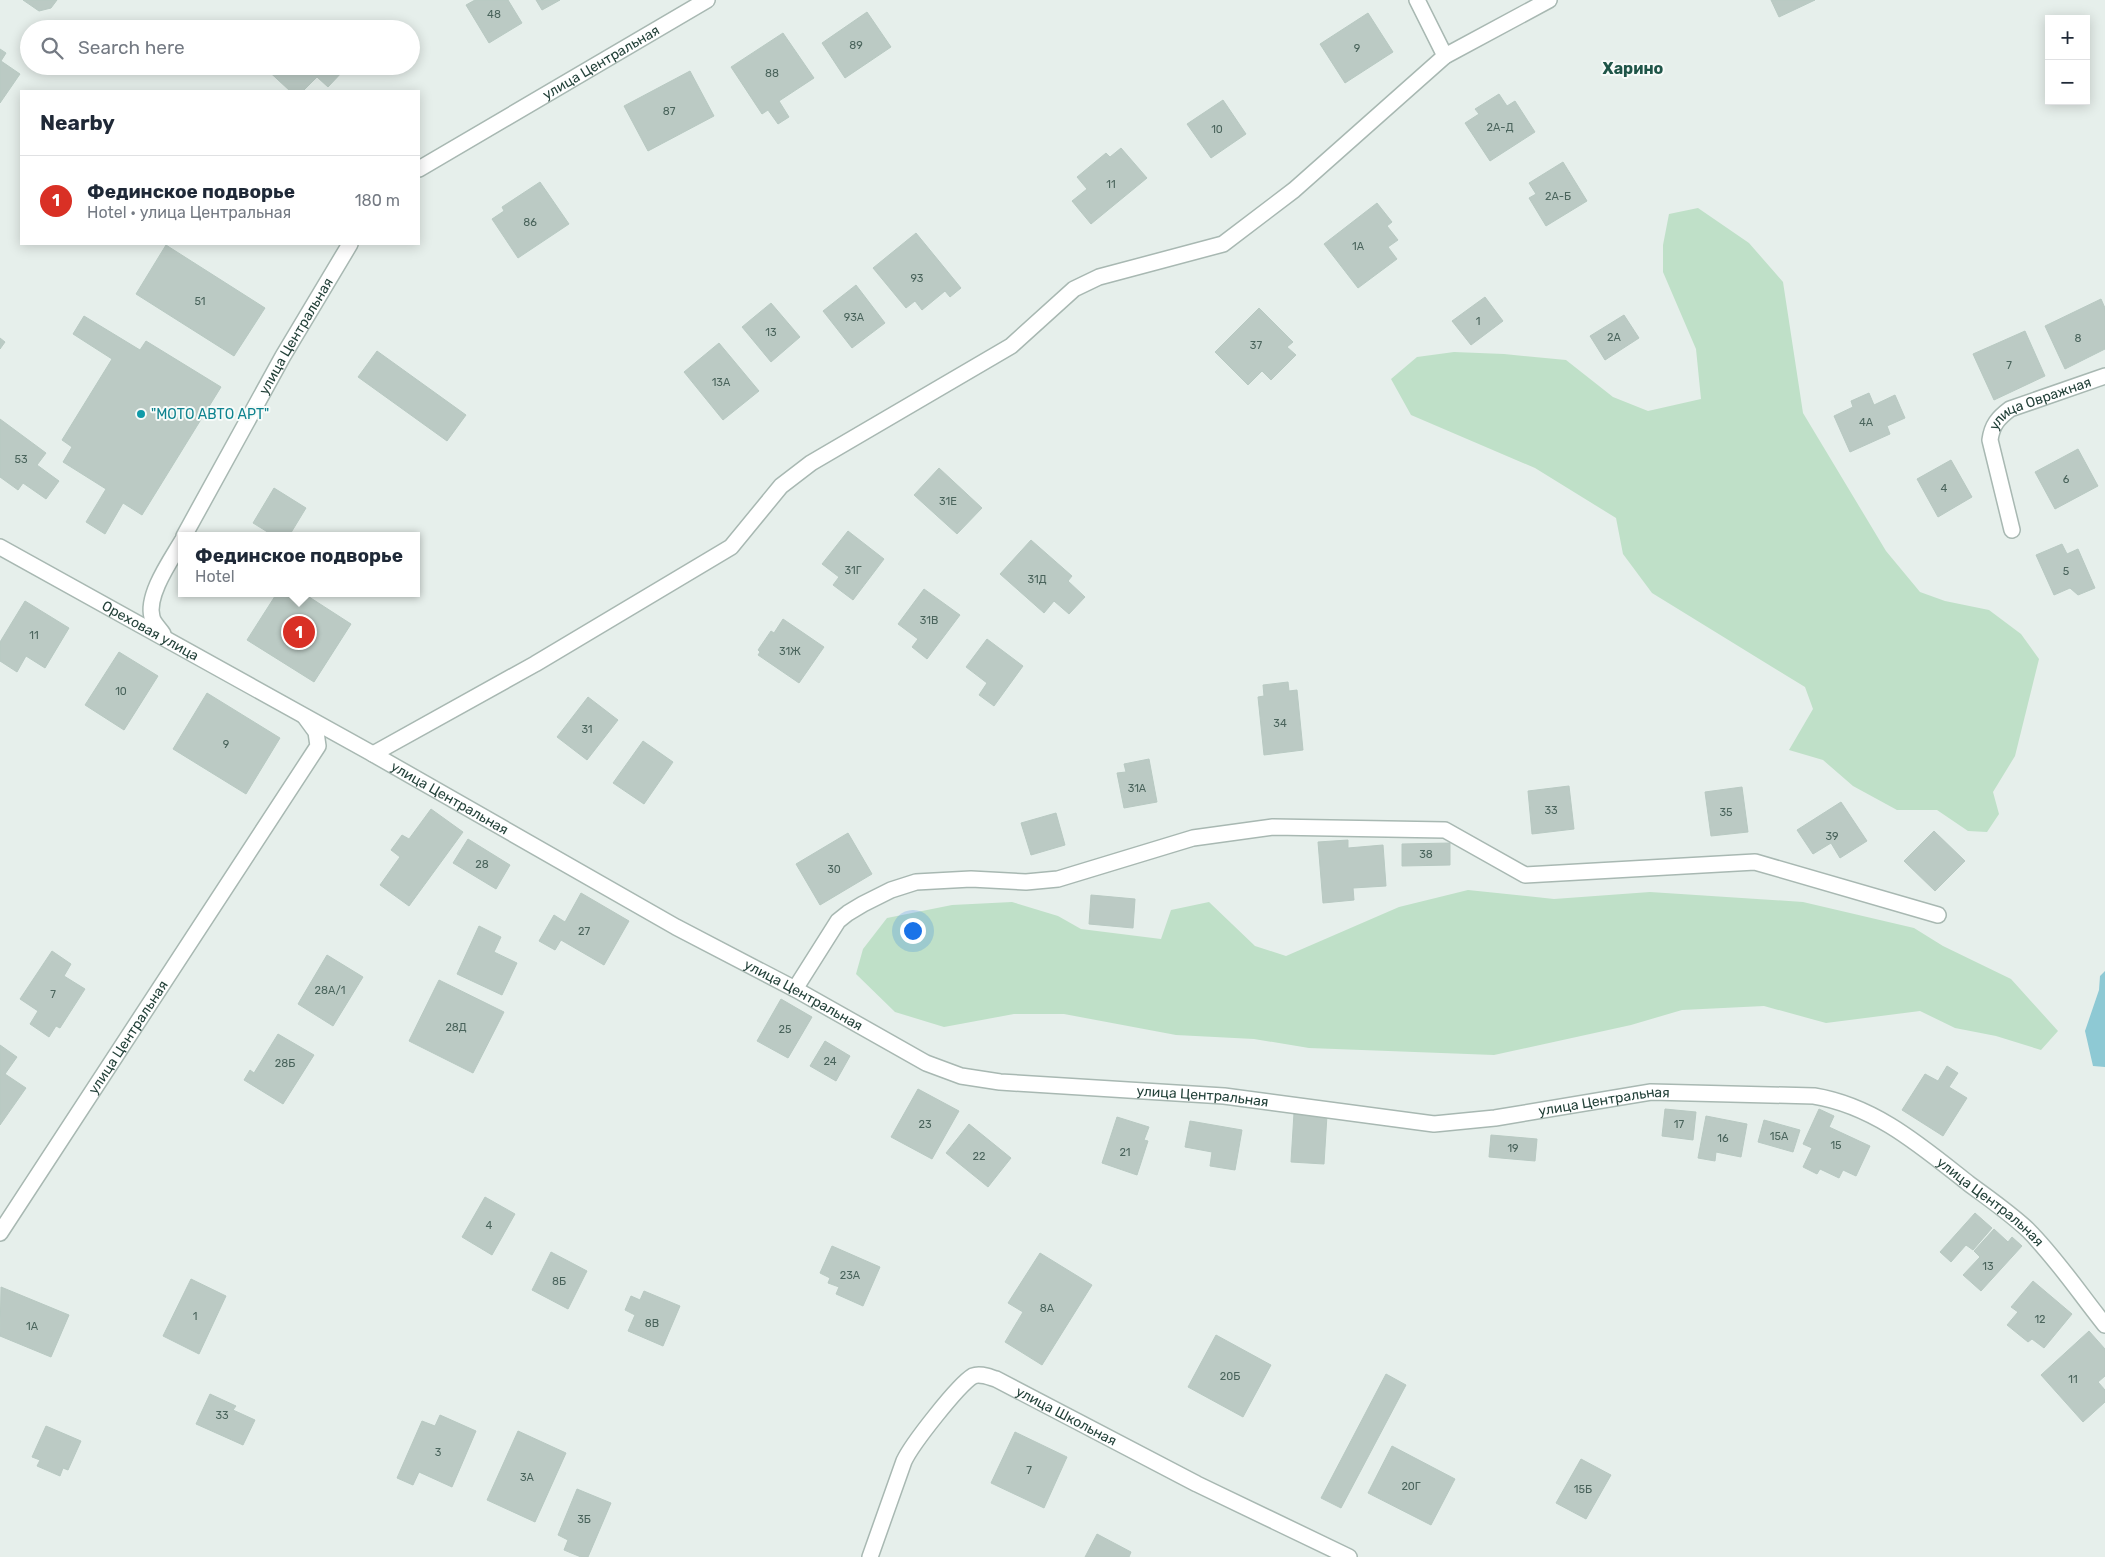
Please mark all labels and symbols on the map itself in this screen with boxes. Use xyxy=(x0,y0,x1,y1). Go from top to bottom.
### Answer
house number: 48 xyxy=(487,8,501,21)
street label: улица Центральная xyxy=(540,22,663,104)
house number: 89 xyxy=(849,39,863,52)
house number: 9 xyxy=(1354,42,1360,55)
district label: Харино xyxy=(1603,59,1664,78)
house number: 88 xyxy=(765,67,779,80)
house number: 87 xyxy=(663,105,676,118)
house number: 2А-Д xyxy=(1487,121,1514,134)
house number: 10 xyxy=(1211,123,1223,136)
house number: 11 xyxy=(1106,178,1116,191)
house number: 2А-Б xyxy=(1545,190,1571,203)
house number: 86 xyxy=(523,216,537,229)
house number: 1А xyxy=(1352,240,1365,253)
house number: 93 xyxy=(911,272,924,285)
street label: улица Центральная xyxy=(255,275,337,398)
house number: 51 xyxy=(194,295,206,308)
house number: 93А xyxy=(844,311,865,324)
house number: 1 xyxy=(1476,315,1480,328)
house number: 13 xyxy=(765,326,777,339)
house number: 2А xyxy=(1607,331,1622,344)
house number: 8 xyxy=(2075,332,2082,345)
house number: 37 xyxy=(1250,339,1262,352)
house number: 7 xyxy=(2006,359,2012,372)
street label: улица Овражная xyxy=(1985,373,2094,433)
house number: 13А xyxy=(712,376,731,389)
place label: "МОТО АВТО АРТ" xyxy=(151,406,269,423)
marker: "МОТО АВТО АРТ" xyxy=(135,408,147,420)
house number: 4А xyxy=(1859,416,1874,429)
house number: 53 xyxy=(14,453,28,466)
house number: 6 xyxy=(2063,473,2070,486)
house number: 4 xyxy=(1941,482,1948,495)
house number: 31Е xyxy=(939,495,957,508)
house number: 31Г xyxy=(845,564,862,577)
house number: 5 xyxy=(2063,565,2070,578)
house number: 31Д xyxy=(1028,573,1047,586)
street label: Ореховая улица xyxy=(99,597,202,665)
pin: 1 xyxy=(283,613,315,651)
house number: 31В xyxy=(920,614,938,627)
house number: 11 xyxy=(29,629,39,642)
house number: 31Ж xyxy=(779,645,801,658)
house number: 10 xyxy=(115,685,127,698)
house number: 34 xyxy=(1273,717,1287,730)
house number: 31 xyxy=(581,723,593,736)
house number: 9 xyxy=(223,738,229,751)
street label: улица Центральная xyxy=(388,758,511,839)
house number: 31А xyxy=(1128,782,1147,795)
house number: 33 xyxy=(1544,804,1558,817)
house number: 35 xyxy=(1719,806,1733,819)
house number: 39 xyxy=(1825,830,1839,843)
house number: 38 xyxy=(1419,848,1433,861)
house number: 28 xyxy=(475,858,489,871)
house number: 30 xyxy=(827,863,841,876)
your location xyxy=(900,918,926,944)
house number: 27 xyxy=(578,925,590,938)
street label: улица Центральная xyxy=(741,956,866,1035)
street label: улица Центральная xyxy=(85,977,172,1098)
house number: 28А/1 xyxy=(315,984,345,997)
house number: 7 xyxy=(50,988,56,1001)
house number: 28Д xyxy=(445,1021,467,1034)
house number: 25 xyxy=(779,1023,792,1036)
house number: 24 xyxy=(823,1055,837,1068)
house number: 28Б xyxy=(275,1057,295,1070)
street label: улица Центральная xyxy=(1136,1083,1270,1111)
street label: улица Центральная xyxy=(1537,1084,1670,1120)
house number: 23 xyxy=(918,1118,932,1131)
house number: 17 xyxy=(1674,1118,1685,1131)
house number: 15А xyxy=(1770,1130,1789,1143)
house number: 16 xyxy=(1717,1132,1729,1145)
house number: 15 xyxy=(1830,1139,1842,1152)
house number: 19 xyxy=(1507,1142,1519,1155)
house number: 21 xyxy=(1119,1146,1131,1159)
house number: 22 xyxy=(973,1150,985,1163)
street label: улица Центральная xyxy=(1933,1154,2047,1250)
house number: 4 xyxy=(486,1219,493,1232)
house number: 13 xyxy=(1982,1260,1994,1273)
house number: 23А xyxy=(840,1269,861,1282)
house number: 8Б xyxy=(552,1275,566,1288)
house number: 8А xyxy=(1040,1302,1055,1315)
house number: 1 xyxy=(193,1310,197,1323)
house number: 12 xyxy=(2034,1313,2046,1326)
house number: 8В xyxy=(645,1317,659,1330)
house number: 1А xyxy=(26,1320,39,1333)
house number: 20Б xyxy=(1220,1370,1240,1383)
house number: 11 xyxy=(2068,1373,2078,1386)
street label: улица Школьная xyxy=(1013,1383,1120,1450)
house number: 33 xyxy=(215,1409,229,1422)
house number: 3 xyxy=(435,1446,442,1459)
house number: 7 xyxy=(1026,1464,1032,1477)
house number: 3А xyxy=(520,1471,535,1484)
house number: 20Г xyxy=(1401,1480,1421,1493)
house number: 15Б xyxy=(1574,1483,1592,1496)
house number: 3Б xyxy=(577,1513,591,1526)

